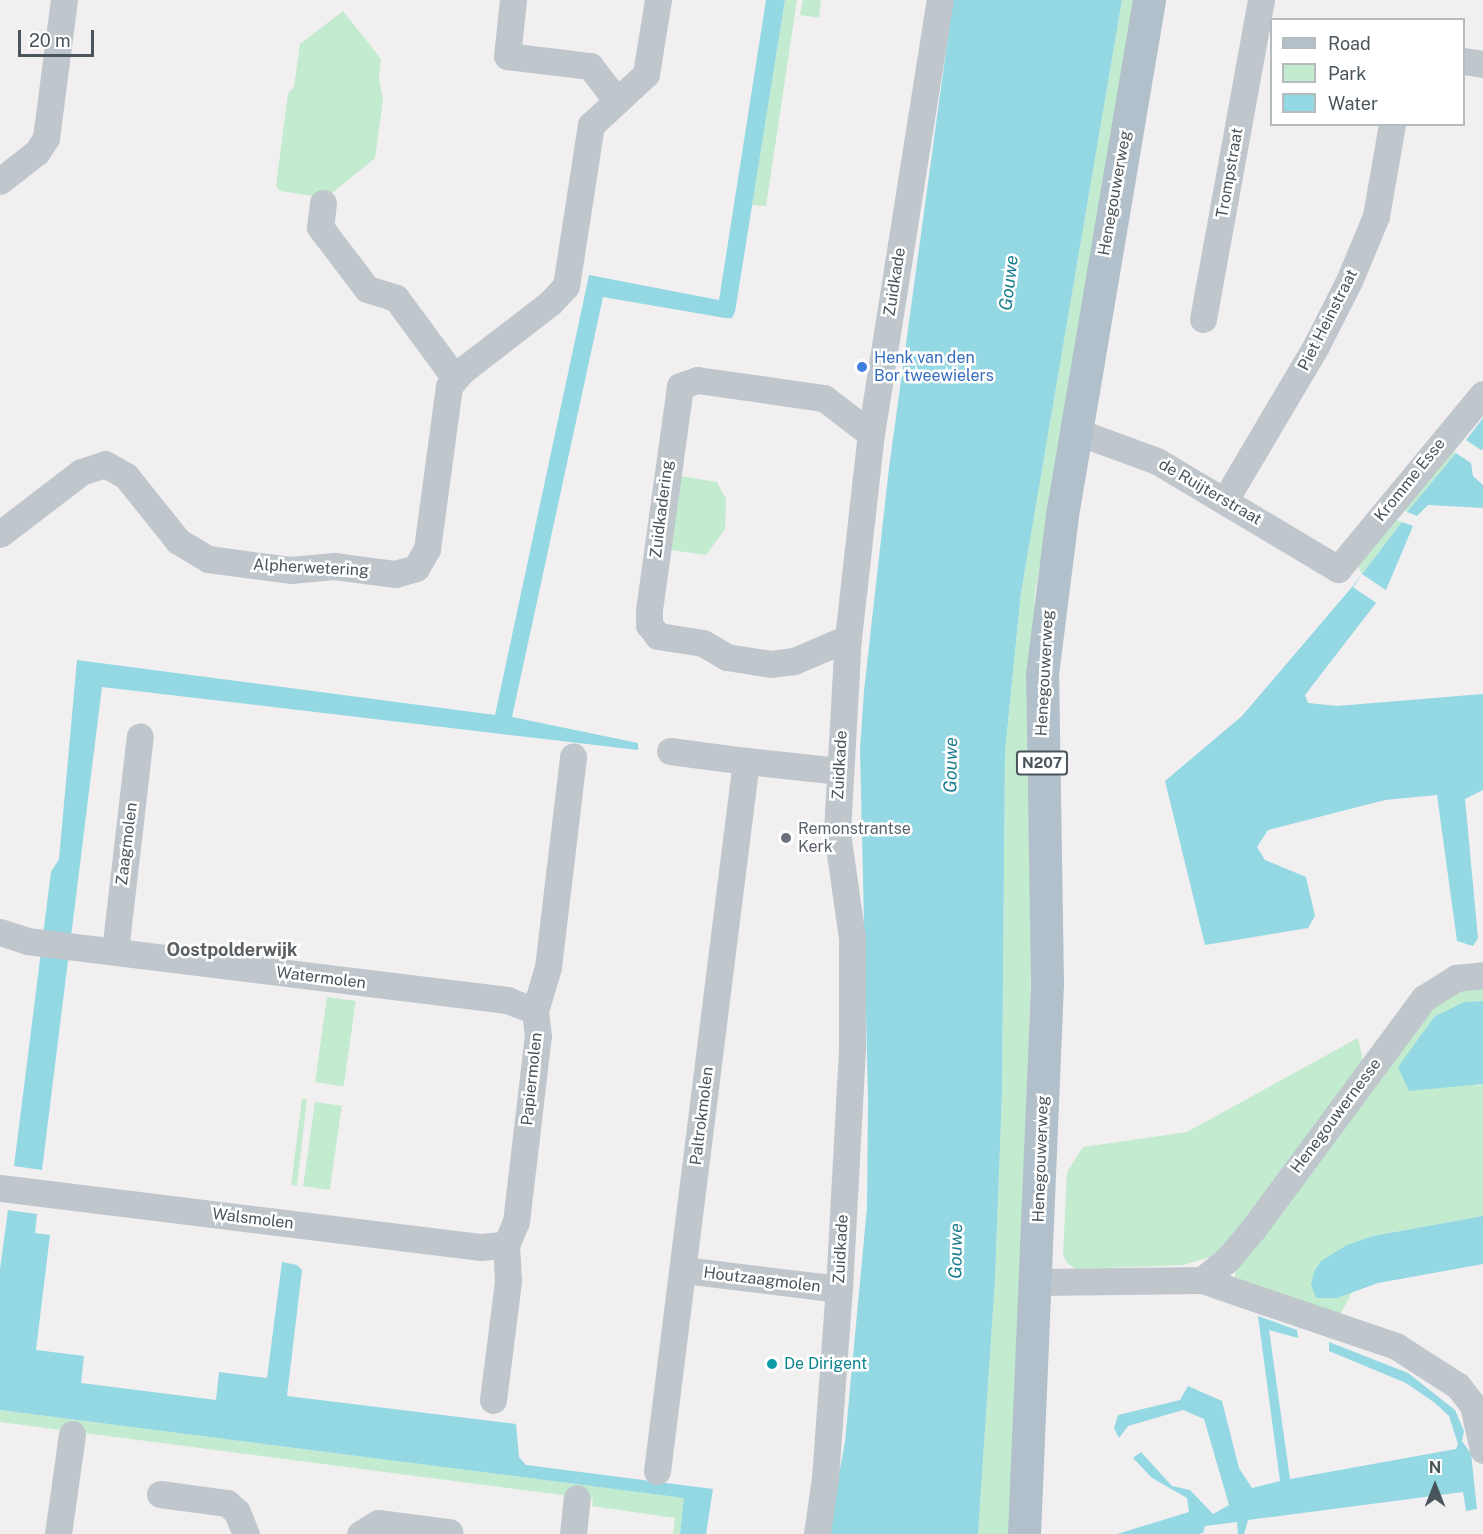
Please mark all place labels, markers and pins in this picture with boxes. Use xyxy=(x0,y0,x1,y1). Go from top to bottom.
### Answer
place label: Henk van den Bor tweewielers xyxy=(874,348,994,386)
marker: Henk van den Bor tweewielers xyxy=(855,360,869,374)
place label: Remonstrantse Kerk xyxy=(798,819,911,857)
marker: Remonstrantse Kerk xyxy=(779,831,793,845)
place label: De Dirigent xyxy=(784,1354,867,1374)
marker: De Dirigent xyxy=(765,1357,779,1371)

